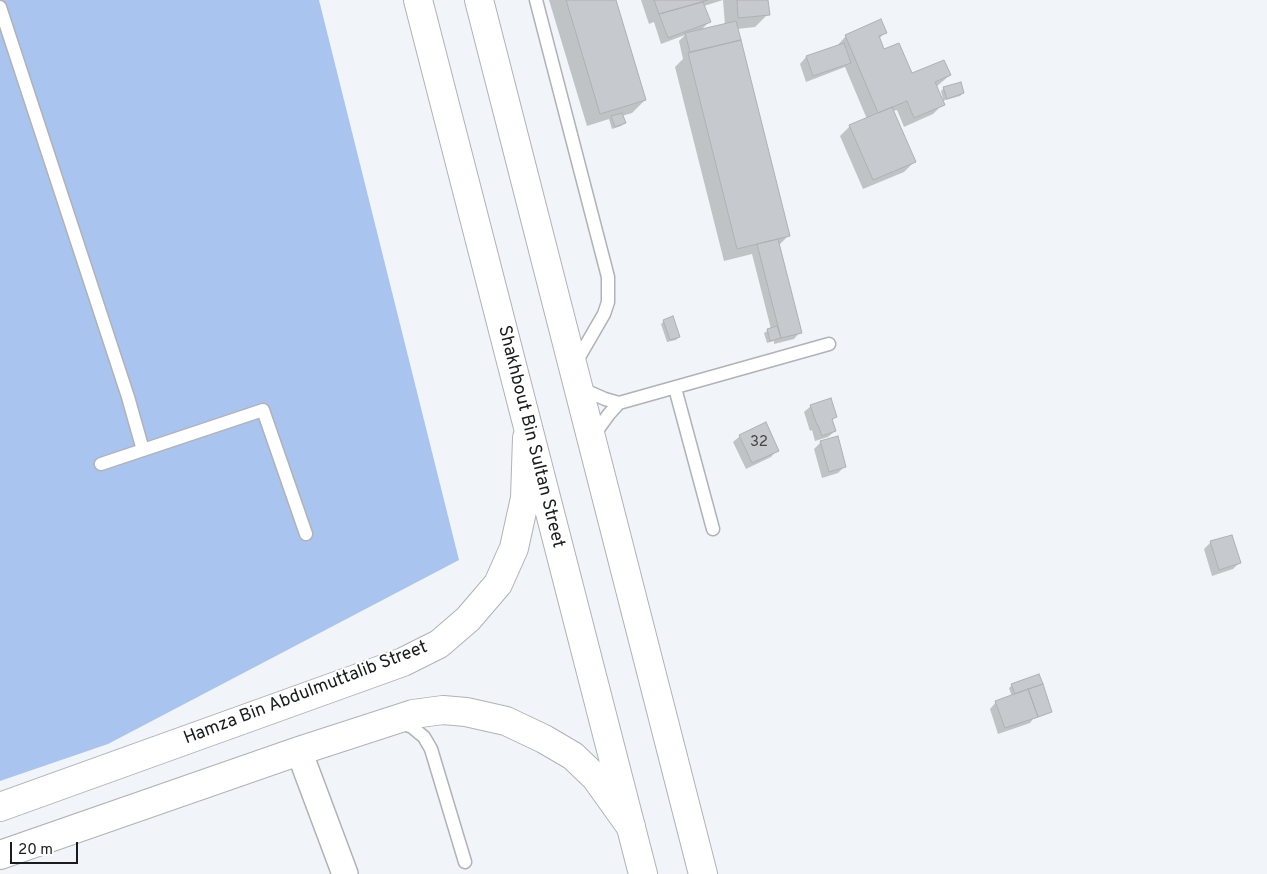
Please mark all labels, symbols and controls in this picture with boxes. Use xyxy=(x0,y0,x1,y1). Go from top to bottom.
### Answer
street label: Shakhbout Bin Sultan Street xyxy=(492,324,568,550)
house number: 32 xyxy=(750,434,768,452)
street label: Hamza Bin Abdulmuttalib Street xyxy=(181,637,431,751)
scale bar xyxy=(12,832,80,864)
text: 20 m xyxy=(18,841,53,860)

